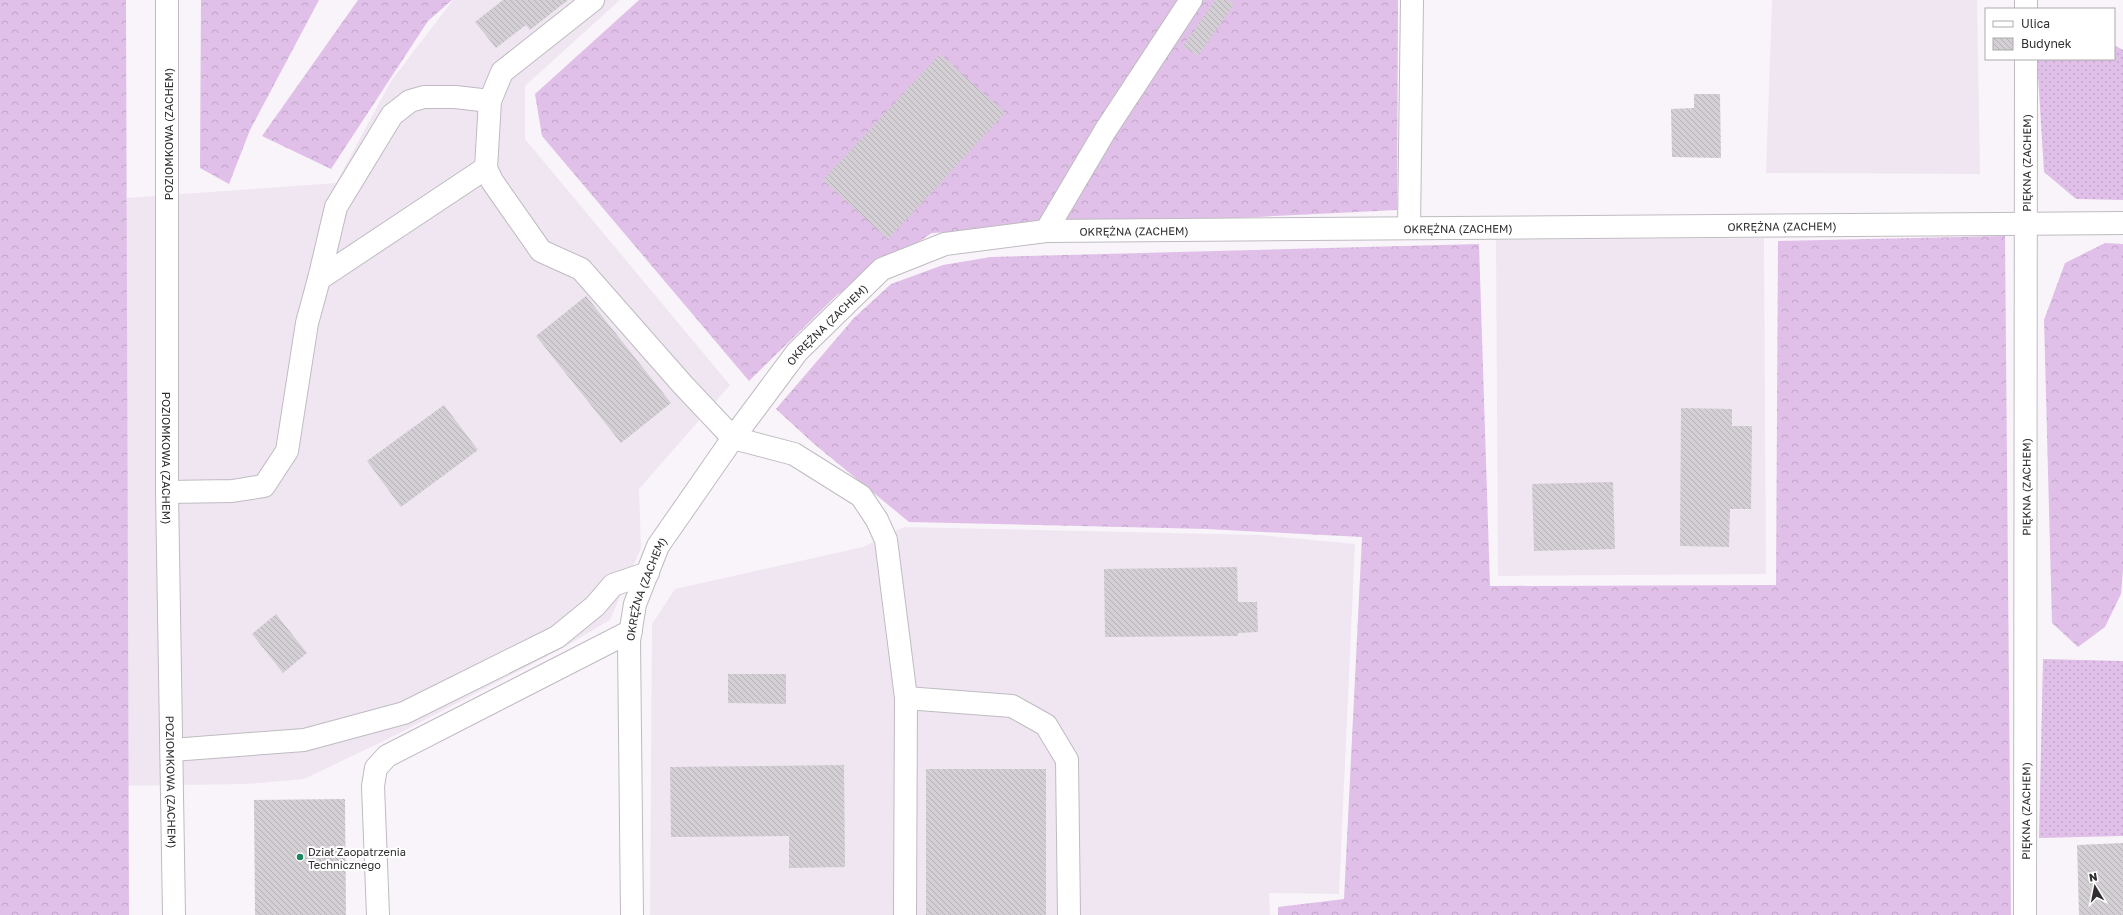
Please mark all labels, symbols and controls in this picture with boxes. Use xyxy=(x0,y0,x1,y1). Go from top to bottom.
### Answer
legend xyxy=(1985,8,2115,60)
text: Ulica xyxy=(2021,16,2050,31)
text: Budynek xyxy=(2021,36,2072,51)
street label: POZIOMKOWA (ZACHEM) xyxy=(162,68,175,200)
street label: PIĘKNA (ZACHEM) xyxy=(2019,114,2032,212)
street label: OKRĘŻNA (ZACHEM) xyxy=(1727,219,1837,232)
street label: OKRĘŻNA (ZACHEM) xyxy=(1403,221,1513,235)
street label: OKRĘŻNA (ZACHEM) xyxy=(1079,223,1189,237)
street label: OKRĘŻNA (ZACHEM) xyxy=(783,281,870,367)
street label: POZIOMKOWA (ZACHEM) xyxy=(161,392,174,524)
street label: PIĘKNA (ZACHEM) xyxy=(2019,438,2032,536)
street label: OKRĘŻNA (ZACHEM) xyxy=(623,534,669,642)
street label: POZIOMKOWA (ZACHEM) xyxy=(164,716,179,848)
street label: PIĘKNA (ZACHEM) xyxy=(2019,762,2032,860)
place label: Dział Zaopatrzenia Technicznego xyxy=(308,845,406,871)
marker: Dział Zaopatrzenia Technicznego xyxy=(295,852,305,862)
north arrow xyxy=(2075,867,2115,907)
text: N xyxy=(2088,870,2098,884)

